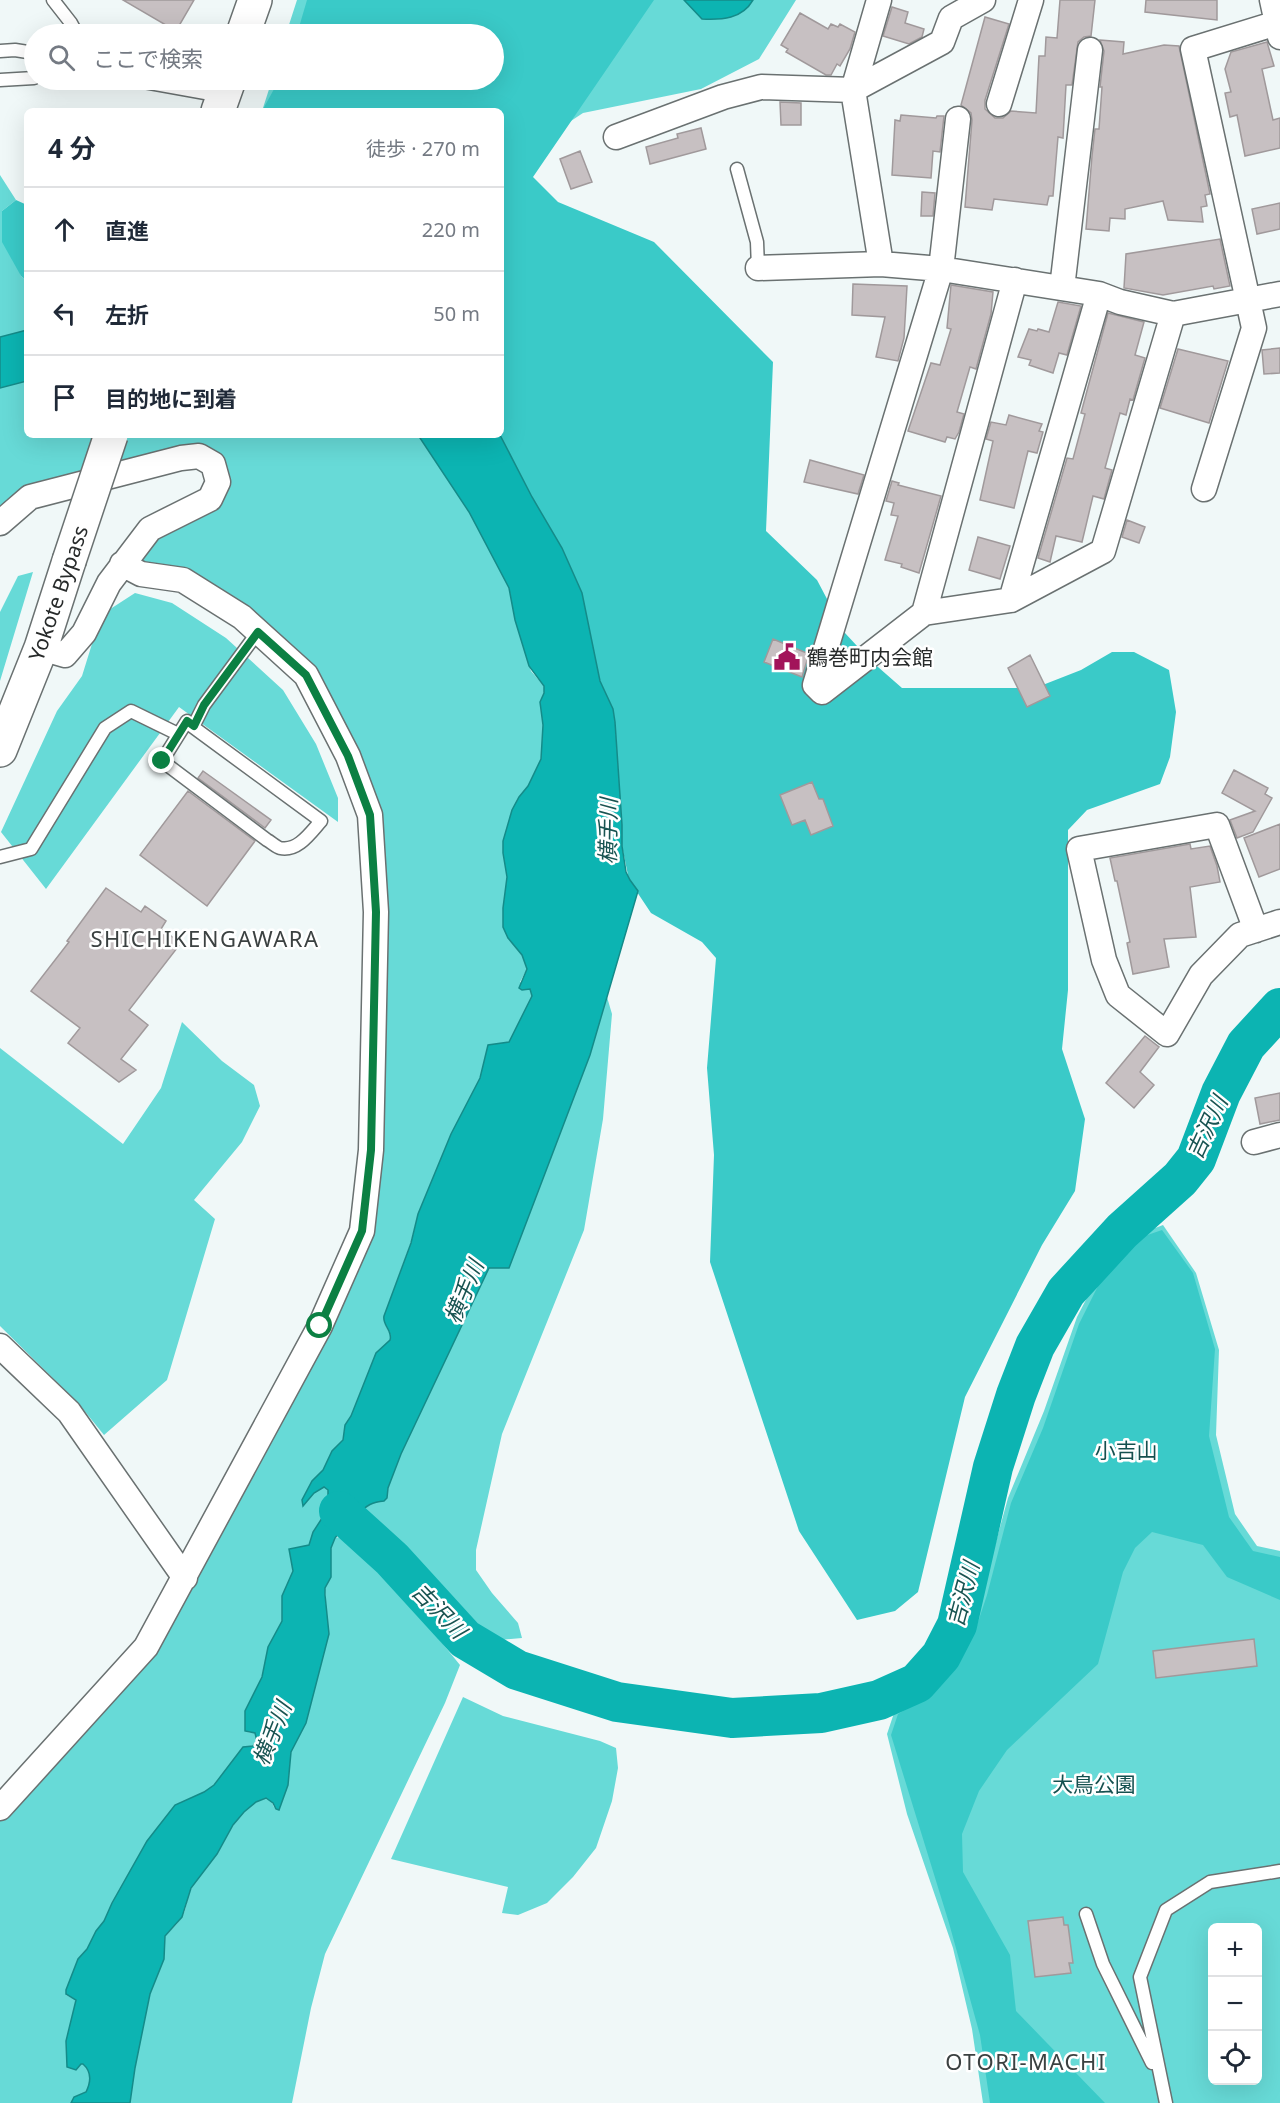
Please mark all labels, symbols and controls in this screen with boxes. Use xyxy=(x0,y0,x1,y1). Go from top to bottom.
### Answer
search box xyxy=(24,24,504,90)
icon: search xyxy=(45,41,78,74)
text: ここで検索 xyxy=(93,43,203,73)
text: 4 分 xyxy=(48,130,96,166)
text: 徒歩 · 270 m xyxy=(366,135,480,162)
icon: ahead xyxy=(48,213,81,246)
text: 直進 xyxy=(105,215,149,245)
text: 220 m xyxy=(422,216,480,243)
icon: left xyxy=(48,297,81,330)
text: 左折 xyxy=(105,299,149,329)
text: 50 m xyxy=(433,300,480,327)
icon: arrive xyxy=(48,381,81,414)
text: 目的地に到着 xyxy=(105,383,237,413)
street label: Yokote Bypass xyxy=(22,522,94,664)
public building icon: 鶴巻町内会館 xyxy=(772,642,802,672)
place label: 鶴巻町内会館 xyxy=(807,643,933,671)
route end xyxy=(148,747,174,773)
water label: 横手川 xyxy=(591,796,623,864)
district label: SHICHIKENGAWARA xyxy=(90,923,320,953)
water label: 吉沢川 xyxy=(1178,1089,1234,1163)
water label: 横手川 xyxy=(436,1253,490,1327)
route start xyxy=(306,1312,332,1338)
park label: 小吉山 xyxy=(1095,1436,1158,1464)
water label: 吉沢川 xyxy=(939,1556,986,1630)
water label: 吉沢川 xyxy=(406,1576,475,1646)
water label: 横手川 xyxy=(245,1695,298,1769)
park label: 大鳥公園 xyxy=(1052,1770,1136,1798)
map controls xyxy=(1208,1923,1262,2085)
button: + xyxy=(1208,1923,1262,1977)
button: − xyxy=(1208,1977,1262,2031)
button: locate xyxy=(1208,2031,1262,2085)
district label: OTORI-MACHI xyxy=(945,2046,1107,2076)

